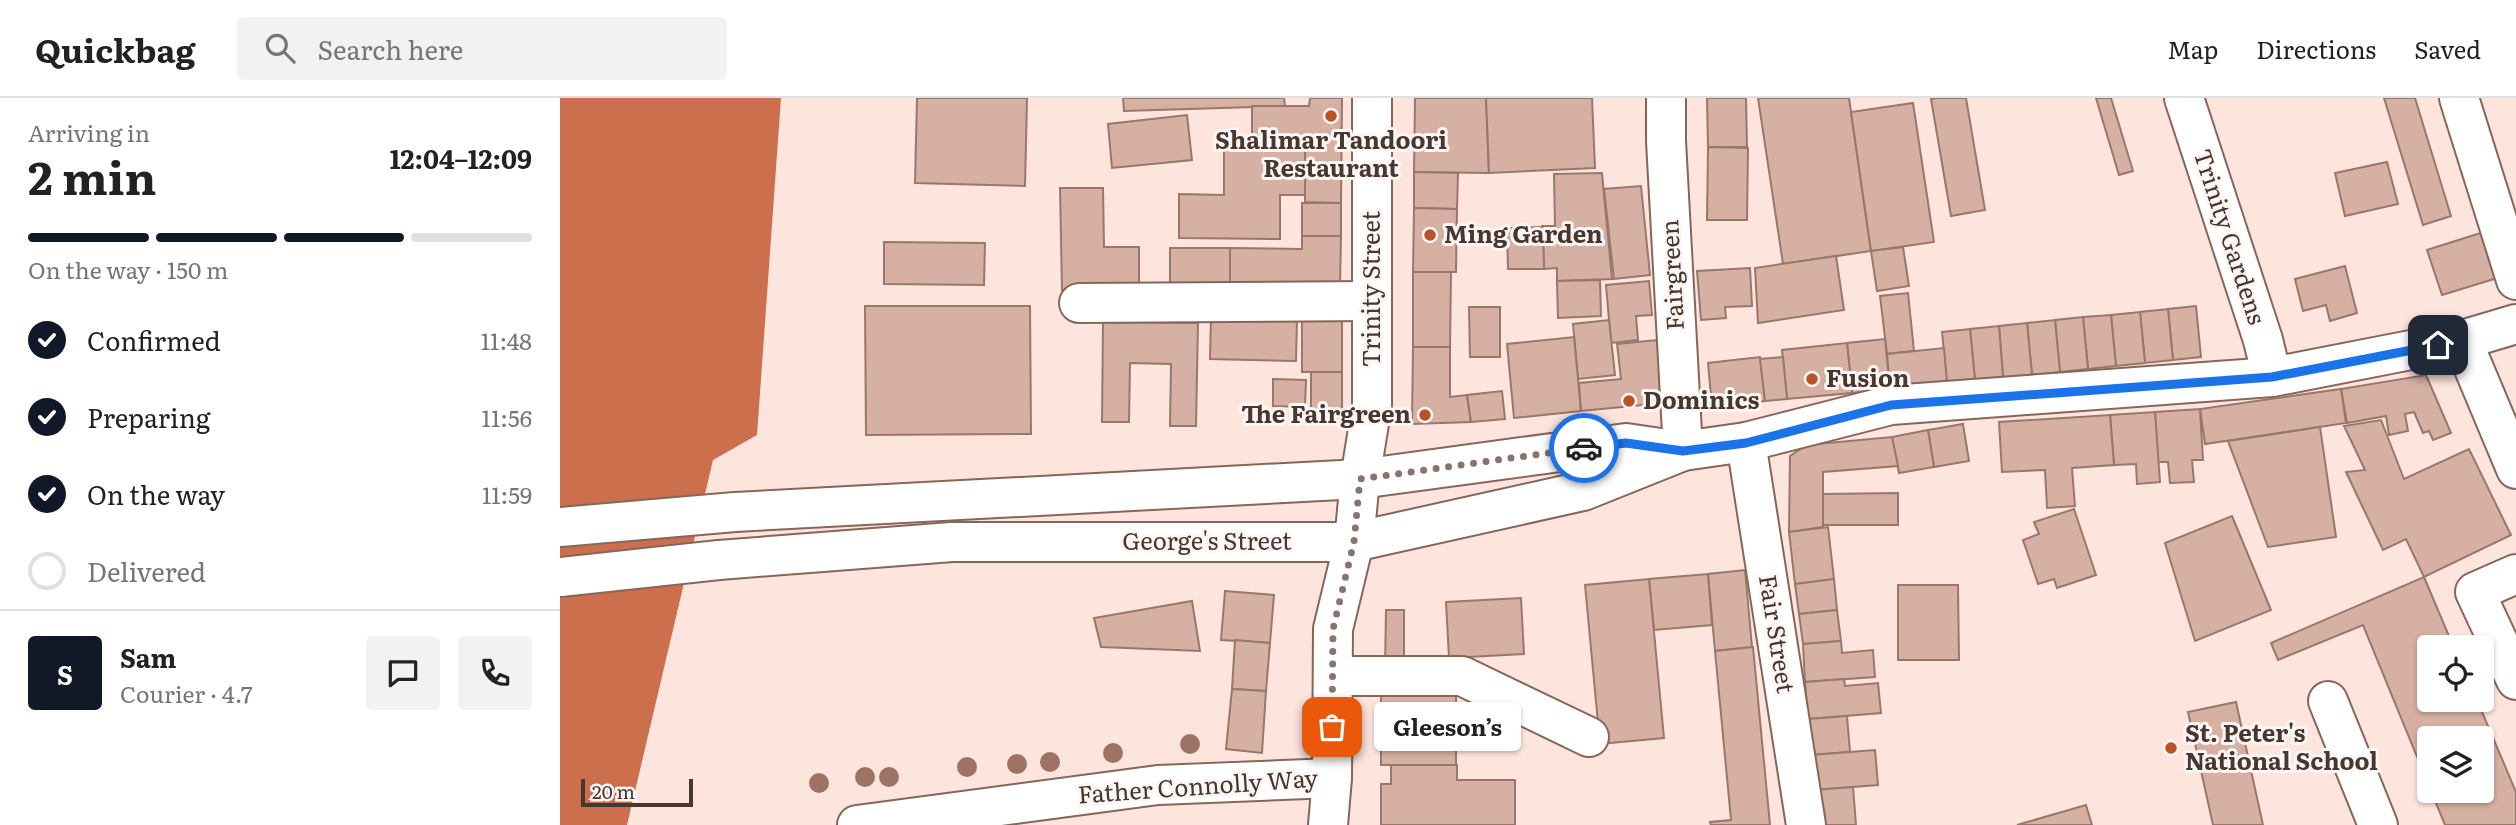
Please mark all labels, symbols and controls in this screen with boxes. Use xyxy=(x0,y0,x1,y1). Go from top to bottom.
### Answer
search box xyxy=(237,17,727,80)
text: Quickbag xyxy=(35,24,195,73)
icon: search xyxy=(261,29,299,67)
text: Search here xyxy=(317,29,463,68)
text: Map xyxy=(2167,31,2218,66)
text: Directions xyxy=(2256,31,2376,66)
text: Saved xyxy=(2414,31,2481,66)
marker: Shalimar Tandoori Restaurant xyxy=(1323,108,1339,124)
text: Arriving in xyxy=(28,115,150,149)
place label: Shalimar Tandoori Restaurant xyxy=(1215,121,1447,184)
text: 12:04–12:09 xyxy=(390,138,532,177)
text: 2 min xyxy=(28,141,157,209)
street label: Trinity Gardens xyxy=(2186,144,2276,329)
street label: Trinity Street xyxy=(1352,210,1387,367)
place label: Ming Garden xyxy=(1444,215,1603,250)
street label: Fairgreen xyxy=(1650,219,1691,332)
marker: Ming Garden xyxy=(1422,227,1438,243)
text: On the way · 150 m xyxy=(28,252,228,286)
pin xyxy=(2408,315,2468,375)
text: Confirmed xyxy=(87,320,221,359)
icon: check xyxy=(28,321,66,359)
text: 11:48 xyxy=(481,323,532,357)
icon: home xyxy=(2419,326,2457,364)
place label: Fusion xyxy=(1826,359,1910,394)
marker: Fusion xyxy=(1804,371,1820,387)
place label: Dominics xyxy=(1643,381,1759,416)
marker: Dominics xyxy=(1621,393,1637,409)
place label: The Fairgreen xyxy=(1241,395,1411,430)
text: Preparing xyxy=(87,397,210,436)
icon: check xyxy=(28,398,66,436)
text: 11:56 xyxy=(482,400,532,434)
marker: The Fairgreen xyxy=(1417,407,1433,423)
courier xyxy=(1549,413,1619,483)
icon: car xyxy=(1565,429,1603,467)
text: On the way xyxy=(87,474,225,513)
icon: check xyxy=(28,475,66,513)
text: 11:59 xyxy=(482,477,532,511)
street label: George's Street xyxy=(1122,522,1292,557)
text: Delivered xyxy=(87,551,206,590)
street label: Fair Street xyxy=(1752,572,1805,696)
map controls xyxy=(2417,635,2494,803)
button: locate xyxy=(2417,635,2494,712)
button: chat xyxy=(366,636,440,710)
button: phone xyxy=(458,636,532,710)
text: Sam xyxy=(120,637,176,676)
text: S xyxy=(57,654,73,693)
text: Courier · 4.7 xyxy=(120,676,253,710)
pin xyxy=(1302,697,1362,757)
callout: Gleeson’s xyxy=(1374,702,1521,752)
icon: bag xyxy=(1313,708,1351,746)
text: Gleeson’s xyxy=(1393,709,1502,743)
place label: St. Peter's National School xyxy=(2185,714,2378,777)
button: layers xyxy=(2417,726,2494,803)
marker: St. Peter's National School xyxy=(2163,740,2179,756)
street label: Father Connolly Way xyxy=(1077,759,1319,810)
scale bar xyxy=(581,776,693,808)
text: 20 m xyxy=(592,777,635,805)

